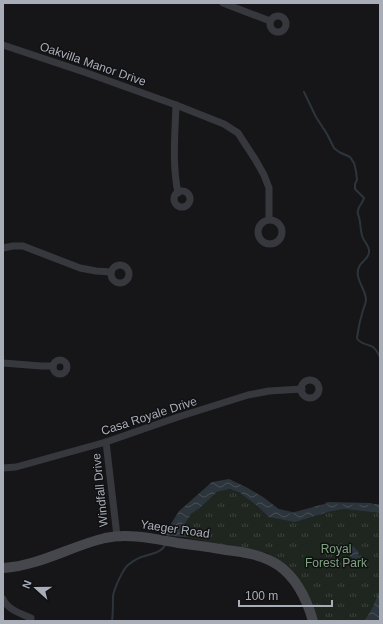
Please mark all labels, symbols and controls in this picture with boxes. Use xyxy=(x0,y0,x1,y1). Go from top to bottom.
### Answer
street label: Oakvilla Manor Drive xyxy=(38,39,148,89)
street label: Casa Royale Drive xyxy=(99,394,199,438)
street label: Windfall Drive xyxy=(89,452,111,528)
street label: Yaeger Road xyxy=(139,517,211,541)
park label: Royal Forest Park xyxy=(305,542,368,570)
north arrow xyxy=(16,568,56,608)
text: N xyxy=(20,579,34,590)
scale bar xyxy=(239,582,332,608)
text: 100 m xyxy=(245,589,278,603)

